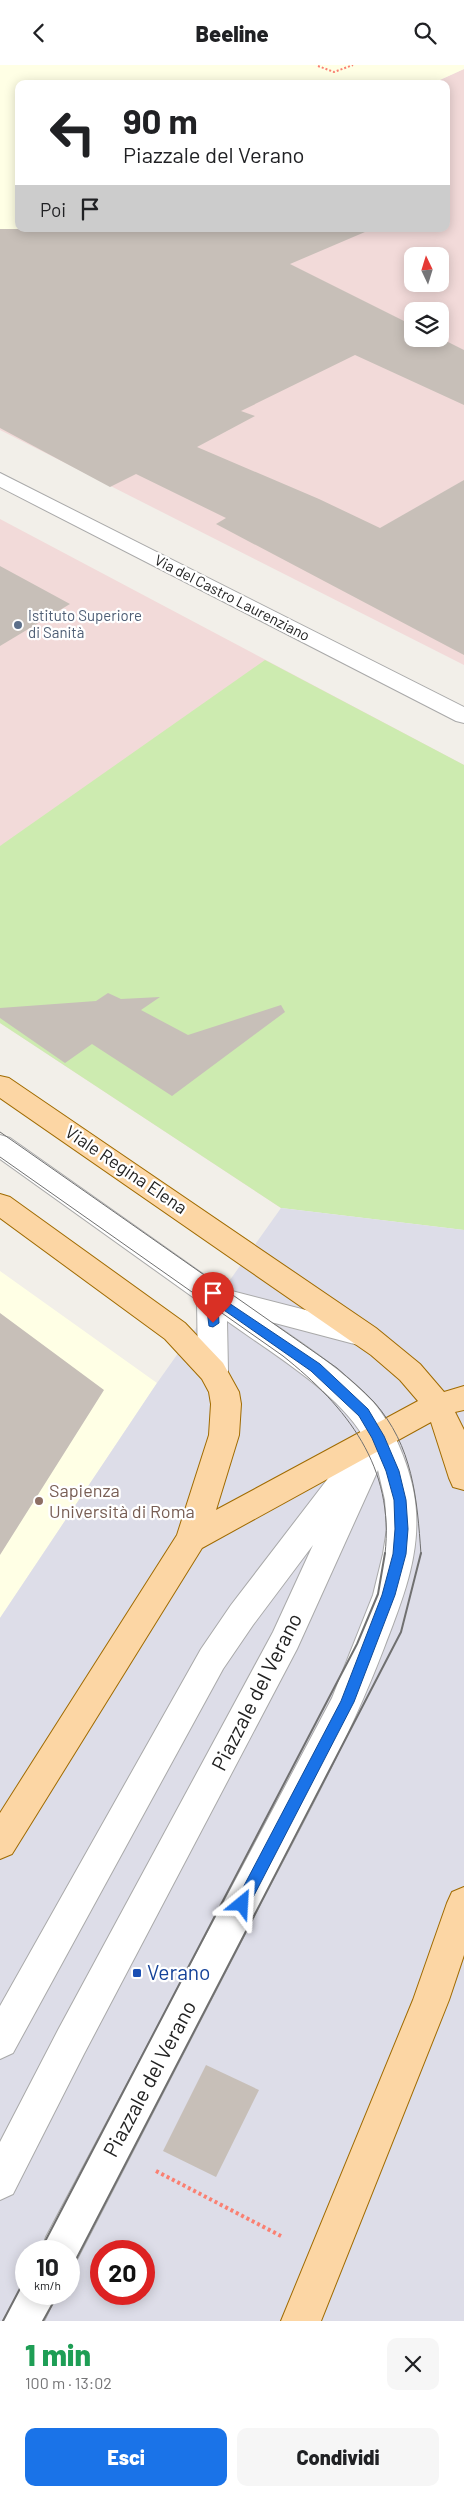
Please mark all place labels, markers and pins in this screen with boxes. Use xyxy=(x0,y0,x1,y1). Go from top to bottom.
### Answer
place label: Istituto Superiore di Sanità xyxy=(28,606,142,641)
marker: Istituto Superiore di Sanità xyxy=(12,619,24,631)
pin xyxy=(192,1272,234,1323)
place label: Sapienza Università di Roma xyxy=(49,1479,195,1522)
marker: Sapienza Università di Roma xyxy=(33,1495,45,1507)
place label: Verano xyxy=(147,1959,210,1984)
marker: Verano xyxy=(131,1967,143,1979)

